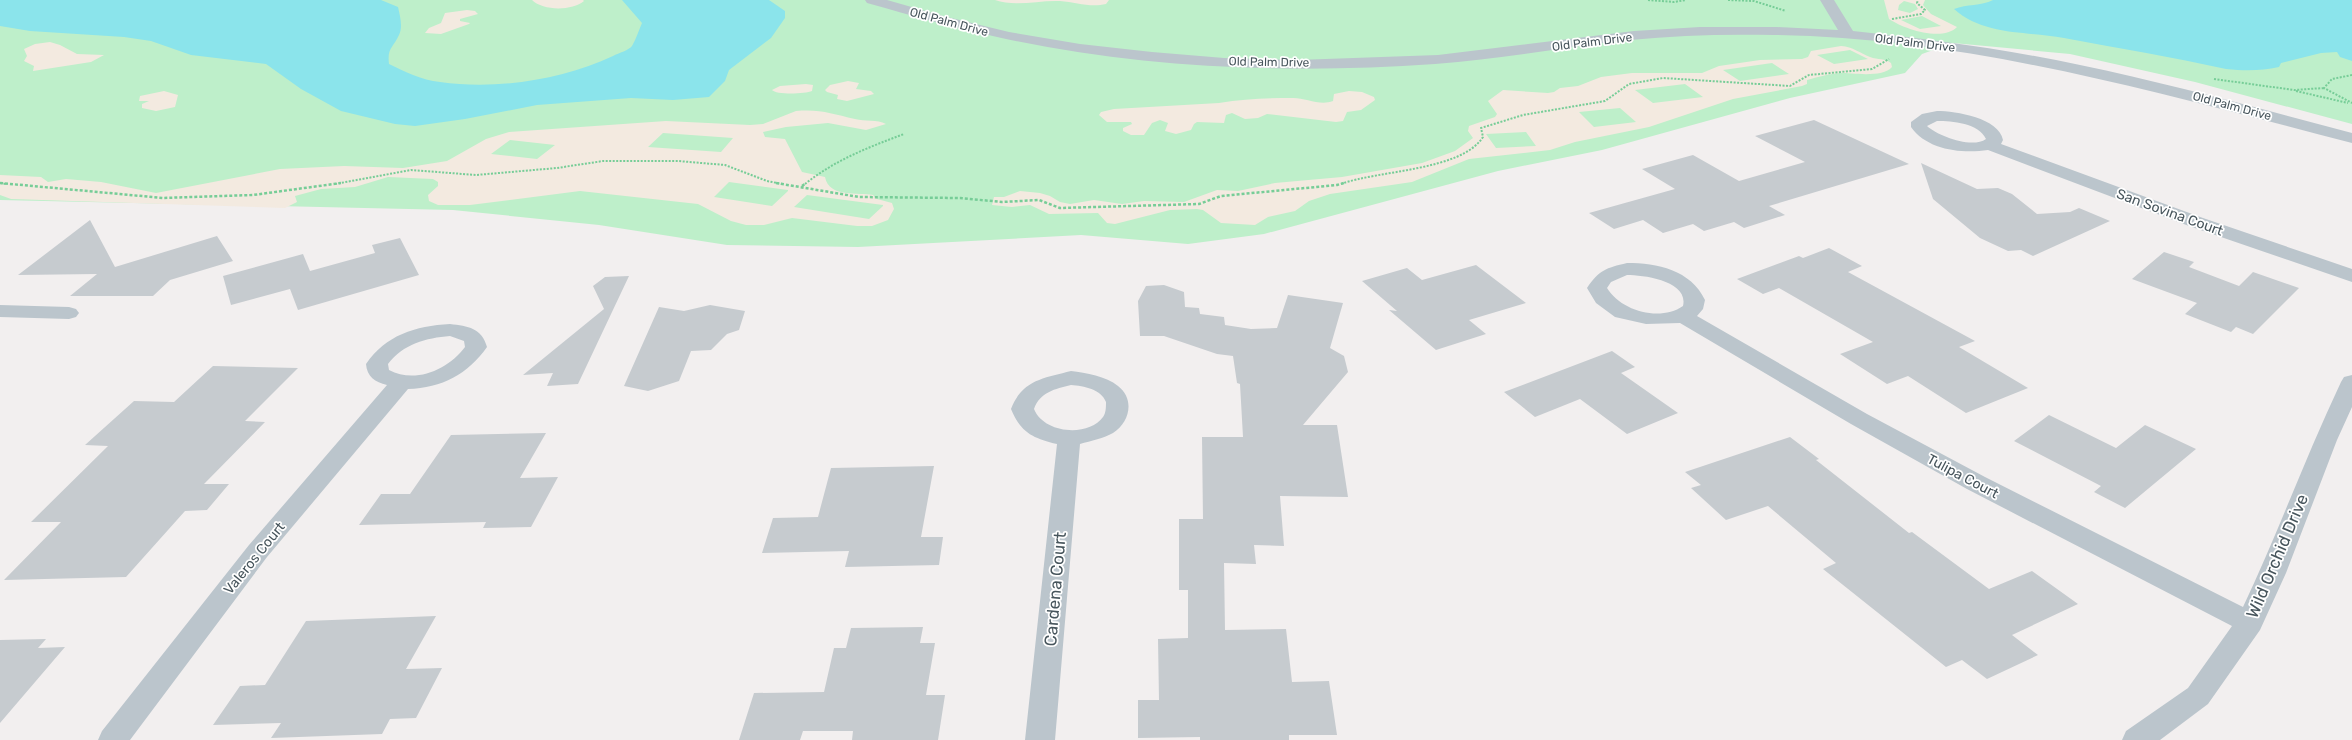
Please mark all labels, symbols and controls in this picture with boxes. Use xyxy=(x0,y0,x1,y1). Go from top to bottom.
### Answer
street label: Old Palm Drive xyxy=(908,5,990,39)
street label: Old Palm Drive xyxy=(1551,30,1633,54)
street label: Old Palm Drive xyxy=(1874,31,1956,55)
street label: Old Palm Drive xyxy=(1229,54,1310,70)
street label: Old Palm Drive xyxy=(2191,89,2273,123)
street label: San Sovina Court xyxy=(2114,185,2226,240)
street label: Tulipa Court xyxy=(1924,451,2002,503)
street label: Wild Orchid Drive xyxy=(2242,491,2312,621)
street label: Valeros Court xyxy=(220,518,289,598)
street label: Cardena Court xyxy=(1040,531,1070,647)

